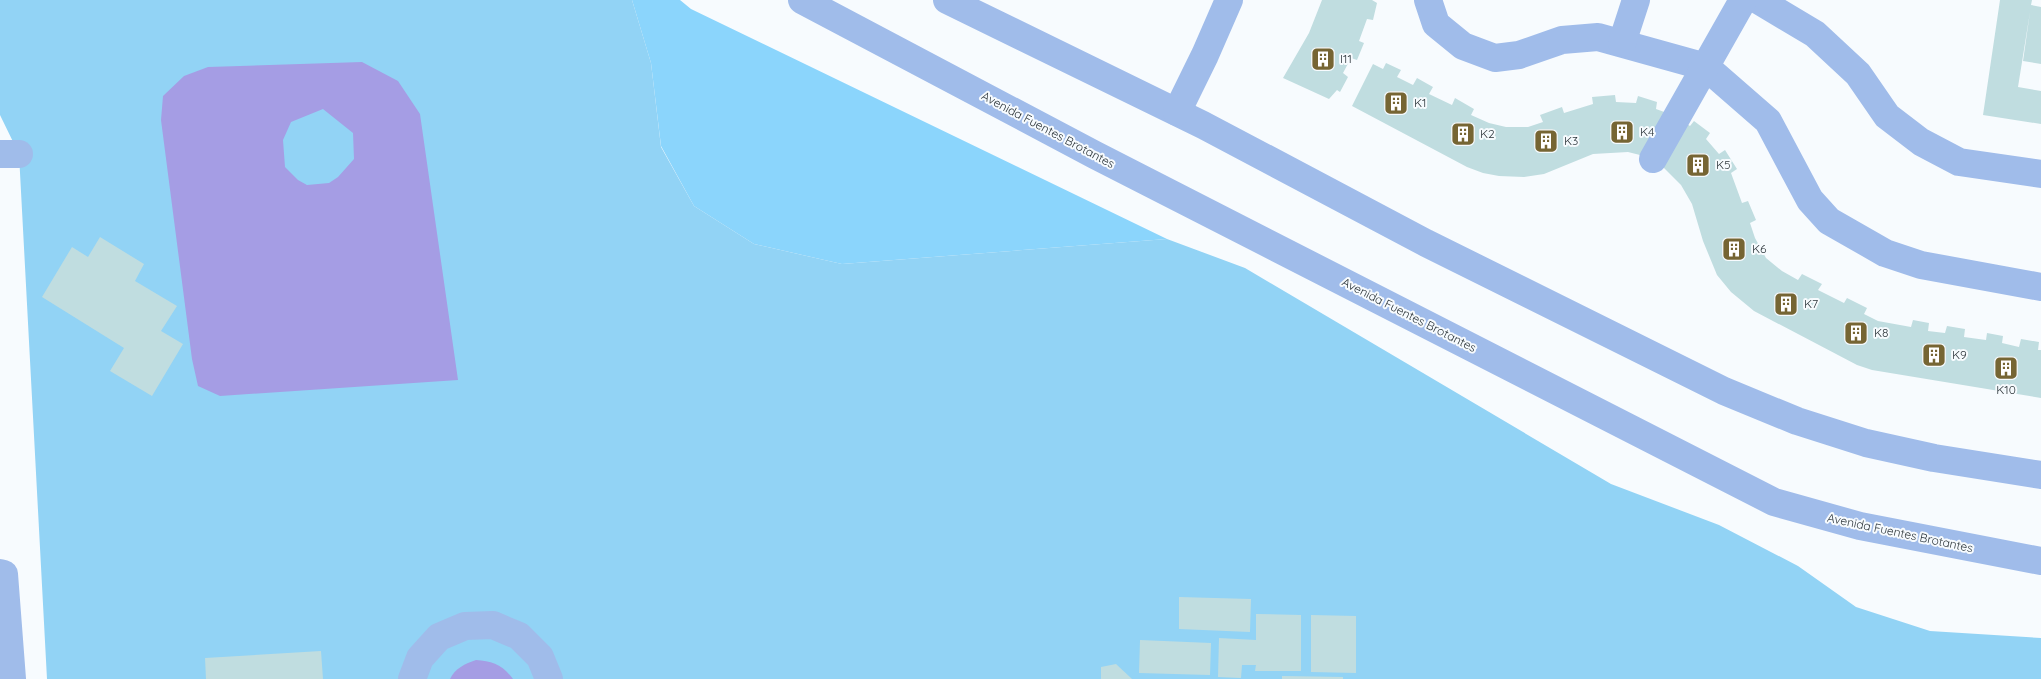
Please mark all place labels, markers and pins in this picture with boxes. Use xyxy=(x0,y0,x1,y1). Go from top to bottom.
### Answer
building icon: I11 xyxy=(1310,46,1336,72)
place label: I11 xyxy=(1340,51,1352,66)
building icon: K1 xyxy=(1383,90,1409,116)
place label: K1 xyxy=(1414,95,1427,110)
building icon: K4 xyxy=(1609,119,1635,145)
building icon: K2 xyxy=(1450,121,1476,147)
place label: K4 xyxy=(1640,124,1654,139)
place label: K2 xyxy=(1480,126,1495,141)
building icon: K3 xyxy=(1533,128,1559,154)
place label: K3 xyxy=(1564,133,1578,148)
building icon: K5 xyxy=(1685,152,1711,178)
place label: K5 xyxy=(1716,157,1731,172)
building icon: K6 xyxy=(1721,236,1747,262)
place label: K6 xyxy=(1752,241,1767,256)
building icon: K7 xyxy=(1773,291,1799,317)
place label: K7 xyxy=(1804,296,1818,311)
building icon: K8 xyxy=(1843,320,1869,346)
place label: K8 xyxy=(1874,325,1889,340)
building icon: K9 xyxy=(1921,342,1947,368)
place label: K9 xyxy=(1952,347,1967,362)
building icon: K10 xyxy=(1993,355,2019,381)
place label: K10 xyxy=(1996,382,2016,397)

